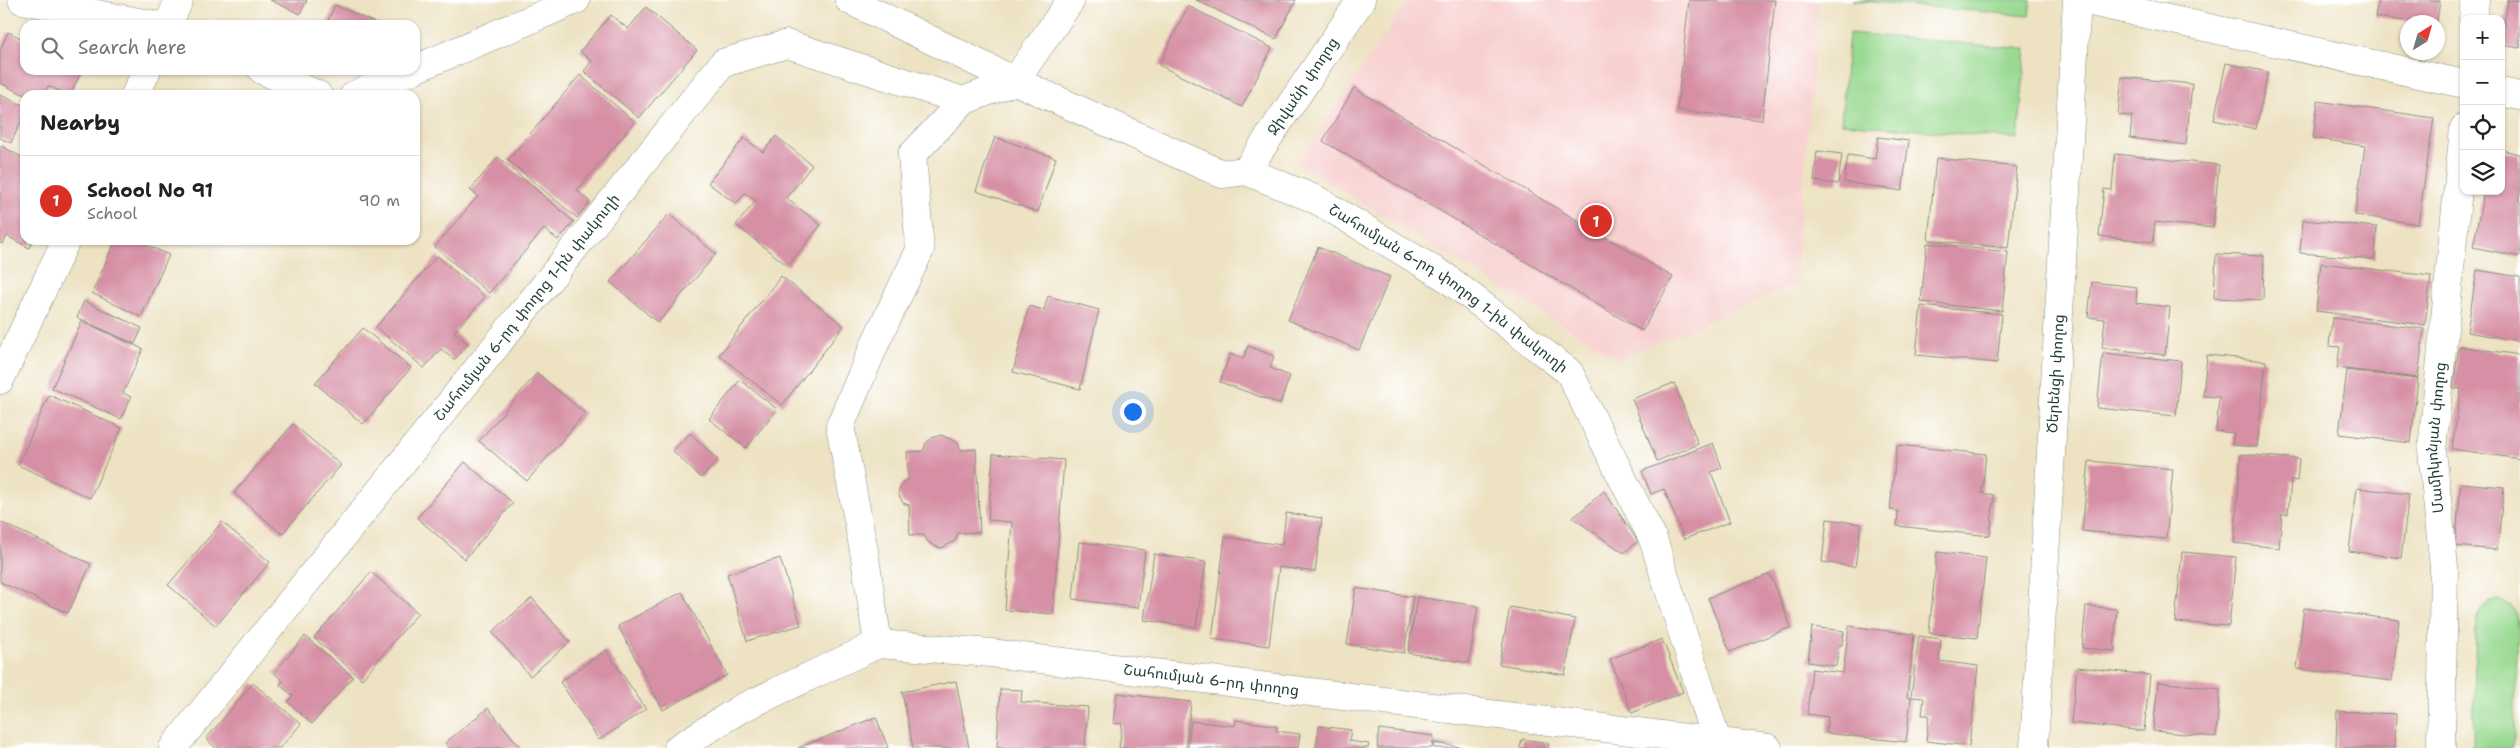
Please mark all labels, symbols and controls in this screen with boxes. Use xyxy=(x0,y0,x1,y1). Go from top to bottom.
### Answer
north arrow xyxy=(2400,15,2445,60)
map controls xyxy=(2460,15,2505,195)
button: + xyxy=(2460,15,2505,60)
search box xyxy=(20,20,420,75)
street label: Ջիվանի փողոց xyxy=(1263,33,1343,139)
icon: search xyxy=(38,34,66,62)
text: Search here xyxy=(78,35,187,60)
button: − xyxy=(2460,60,2505,105)
button: locate xyxy=(2460,105,2505,150)
text: Nearby xyxy=(40,109,120,137)
button: layers xyxy=(2460,150,2505,195)
text: School No 91 xyxy=(87,178,213,203)
text: 1 xyxy=(52,190,60,211)
text: 90 m xyxy=(359,190,400,211)
street label: Շահումյան 6-րդ փողոց 1-ին փակուղի xyxy=(429,190,624,425)
street label: Շահումյան 6-րդ փողոց 1-ին փակուղի xyxy=(1325,199,1572,378)
pin: 1 xyxy=(1580,202,1612,240)
text: School xyxy=(87,203,137,224)
street label: Ծերենցի փողոց xyxy=(2042,314,2069,434)
street label: Մամիկոնյան փողոց xyxy=(2422,361,2451,514)
your location xyxy=(1120,399,1146,425)
street label: Շահումյան 6-րդ փողոց xyxy=(1122,659,1300,701)

